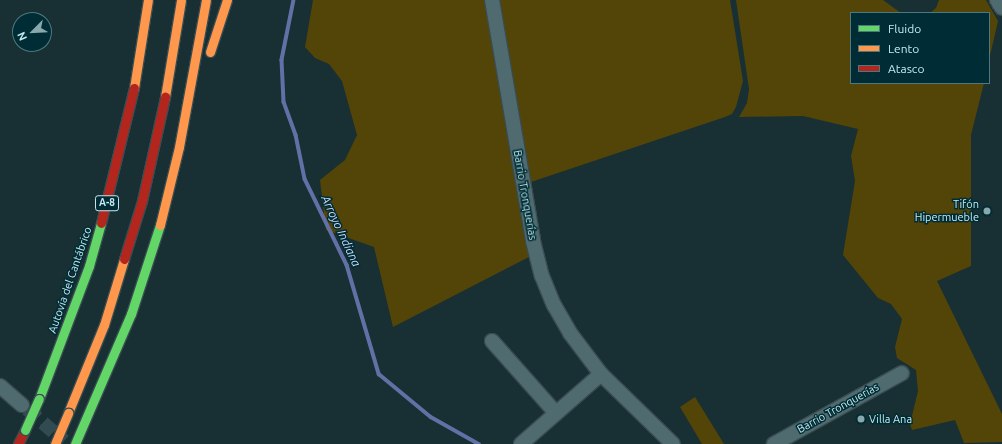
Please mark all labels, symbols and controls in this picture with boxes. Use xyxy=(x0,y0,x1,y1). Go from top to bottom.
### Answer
north arrow xyxy=(12,12,52,52)
legend xyxy=(850,12,990,84)
text: Fluido xyxy=(888,22,921,35)
text: N xyxy=(15,30,29,43)
text: Lento xyxy=(888,42,919,55)
text: Atasco xyxy=(888,62,924,75)
street label: Barrio Tronquerías xyxy=(511,149,539,241)
water label: Arroyo Indiana xyxy=(318,193,364,269)
road number: A-8 xyxy=(95,195,119,211)
place label: Tifón Hipermueble xyxy=(915,198,979,224)
marker: Tifón Hipermueble xyxy=(982,206,992,216)
street label: Autovía del Cantábrico xyxy=(46,225,94,335)
street label: Barrio Tronquerías xyxy=(795,380,881,436)
place label: Villa Ana xyxy=(869,412,912,426)
marker: Villa Ana xyxy=(856,414,866,424)

